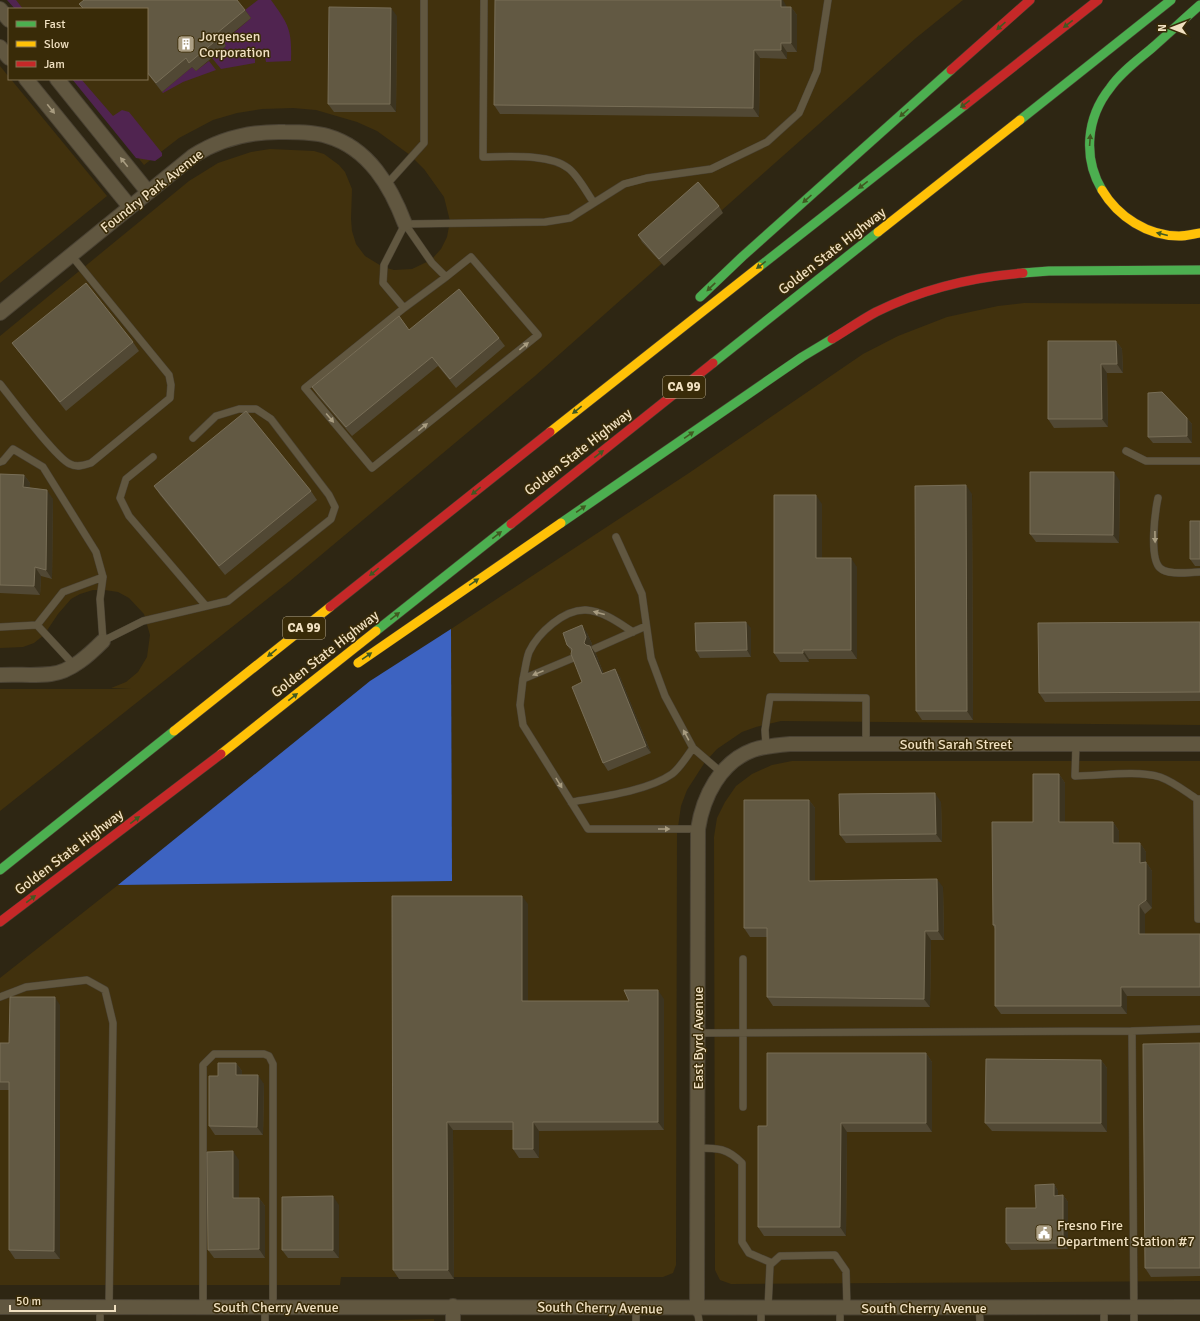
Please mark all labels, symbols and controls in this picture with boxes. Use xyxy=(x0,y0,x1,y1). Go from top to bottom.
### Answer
legend xyxy=(8,8,148,80)
north arrow xyxy=(1152,8,1192,48)
text: Fast xyxy=(44,17,65,32)
one-way arrow xyxy=(1062,20,1073,28)
one-way arrow xyxy=(996,21,1006,31)
text: N xyxy=(1156,24,1169,32)
place label: Jorgensen Corporation xyxy=(199,28,270,61)
building icon: Jorgensen Corporation xyxy=(176,34,196,54)
text: Slow xyxy=(44,37,69,52)
text: Jam xyxy=(44,57,65,72)
one-way arrow xyxy=(960,100,971,109)
one-way arrow xyxy=(46,104,55,115)
one-way arrow xyxy=(899,108,909,117)
one-way arrow xyxy=(1087,134,1094,146)
street label: Foundry Park Avenue xyxy=(97,146,207,236)
one-way arrow xyxy=(119,156,128,167)
one-way arrow xyxy=(858,180,869,189)
one-way arrow xyxy=(802,194,812,204)
street label: Golden State Highway xyxy=(775,204,889,298)
one-way arrow xyxy=(1155,231,1167,237)
one-way arrow xyxy=(755,261,766,269)
one-way arrow xyxy=(706,282,716,292)
one-way arrow xyxy=(519,342,530,351)
road number: CA 99 xyxy=(663,376,705,398)
street label: Golden State Highway xyxy=(521,405,635,499)
one-way arrow xyxy=(572,405,583,414)
one-way arrow xyxy=(326,413,335,423)
one-way arrow xyxy=(417,423,428,432)
one-way arrow xyxy=(683,431,694,439)
one-way arrow xyxy=(593,450,604,459)
one-way arrow xyxy=(470,487,481,495)
one-way arrow xyxy=(576,505,587,513)
one-way arrow xyxy=(491,531,502,540)
one-way arrow xyxy=(1152,531,1158,544)
one-way arrow xyxy=(369,568,380,576)
one-way arrow xyxy=(469,578,480,586)
street label: Golden State Highway xyxy=(268,607,382,701)
one-way arrow xyxy=(593,610,605,616)
one-way arrow xyxy=(389,612,400,620)
road number: CA 99 xyxy=(283,617,325,639)
one-way arrow xyxy=(267,649,278,657)
one-way arrow xyxy=(362,652,372,660)
one-way arrow xyxy=(531,671,543,677)
one-way arrow xyxy=(288,692,299,701)
one-way arrow xyxy=(683,729,689,741)
street label: South Sarah Street xyxy=(900,736,1012,753)
one-way arrow xyxy=(555,778,563,788)
street label: Golden State Highway xyxy=(11,805,127,898)
one-way arrow xyxy=(129,816,140,825)
one-way arrow xyxy=(658,826,671,832)
one-way arrow xyxy=(26,895,36,903)
street label: East Byrd Avenue xyxy=(690,986,707,1090)
place label: Fresno Fire Department Station #7 xyxy=(1057,1217,1195,1250)
public building icon: Fresno Fire Department Station #7 xyxy=(1034,1223,1054,1243)
scale bar xyxy=(10,1287,115,1313)
text: 50 m xyxy=(16,1294,41,1309)
street label: South Cherry Avenue xyxy=(537,1298,663,1318)
street label: South Cherry Avenue xyxy=(213,1299,339,1316)
street label: South Cherry Avenue xyxy=(861,1300,987,1317)

